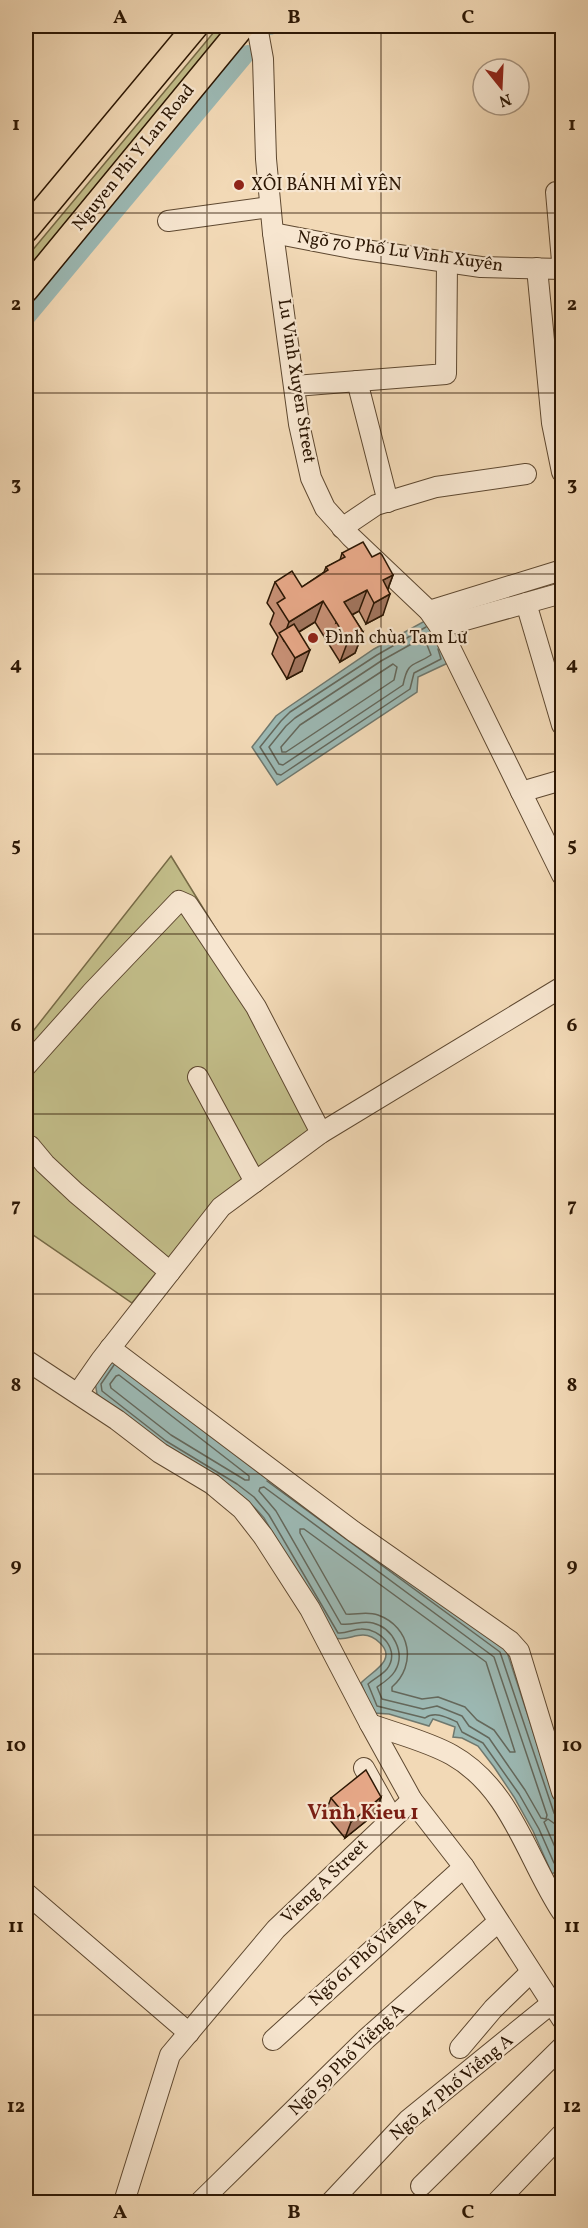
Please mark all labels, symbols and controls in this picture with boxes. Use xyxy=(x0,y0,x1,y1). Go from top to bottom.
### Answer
text: A xyxy=(113,4,127,32)
text: B xyxy=(287,4,301,32)
text: C xyxy=(462,4,475,32)
north arrow xyxy=(471,57,531,117)
street label: Nguyen Phi Y Lan Road xyxy=(67,79,201,237)
text: N xyxy=(496,87,514,112)
text: 1 xyxy=(12,111,20,139)
text: 1 xyxy=(568,111,576,139)
place label: XÔI BÁNH MÌ YÊN xyxy=(251,173,402,198)
marker: XÔI BÁNH MÌ YÊN xyxy=(232,178,246,192)
street label: Ngõ 70 Phố Lư Vĩnh Xuyên xyxy=(295,225,505,279)
text: 2 xyxy=(11,291,21,319)
text: 2 xyxy=(567,291,577,319)
street label: Lu Vinh Xuyen Street xyxy=(271,297,321,465)
text: 3 xyxy=(11,471,21,499)
text: 3 xyxy=(567,471,577,499)
place label: Đình chùa Tam Lư xyxy=(325,626,468,651)
marker: Đình chùa Tam Lư xyxy=(306,631,320,645)
text: 4 xyxy=(10,651,22,679)
text: 4 xyxy=(566,651,578,679)
text: 5 xyxy=(11,832,21,860)
text: 5 xyxy=(567,832,577,860)
text: 6 xyxy=(11,1012,22,1040)
text: 6 xyxy=(567,1012,578,1040)
text: 7 xyxy=(11,1192,21,1220)
text: 7 xyxy=(567,1192,577,1220)
text: 8 xyxy=(11,1372,21,1400)
text: 8 xyxy=(567,1372,577,1400)
text: 9 xyxy=(10,1552,22,1580)
text: 9 xyxy=(566,1552,578,1580)
text: 10 xyxy=(6,1732,26,1760)
text: 10 xyxy=(562,1732,582,1760)
district label: Vinh Kieu 1 xyxy=(307,1799,419,1828)
street label: Vieng A Street xyxy=(276,1834,374,1930)
street label: Ngõ 61 Phố Viềng A xyxy=(304,1893,433,2013)
text: 11 xyxy=(8,1913,24,1941)
text: 11 xyxy=(564,1913,580,1941)
street label: Ngõ 59 Phố Viềng A xyxy=(284,1998,411,2122)
street label: Ngõ 47 Phố Viềng A xyxy=(385,2029,519,2147)
text: 12 xyxy=(7,2093,25,2121)
text: 12 xyxy=(563,2093,581,2121)
text: A xyxy=(113,2199,127,2227)
text: B xyxy=(287,2199,301,2227)
text: C xyxy=(462,2199,475,2227)

